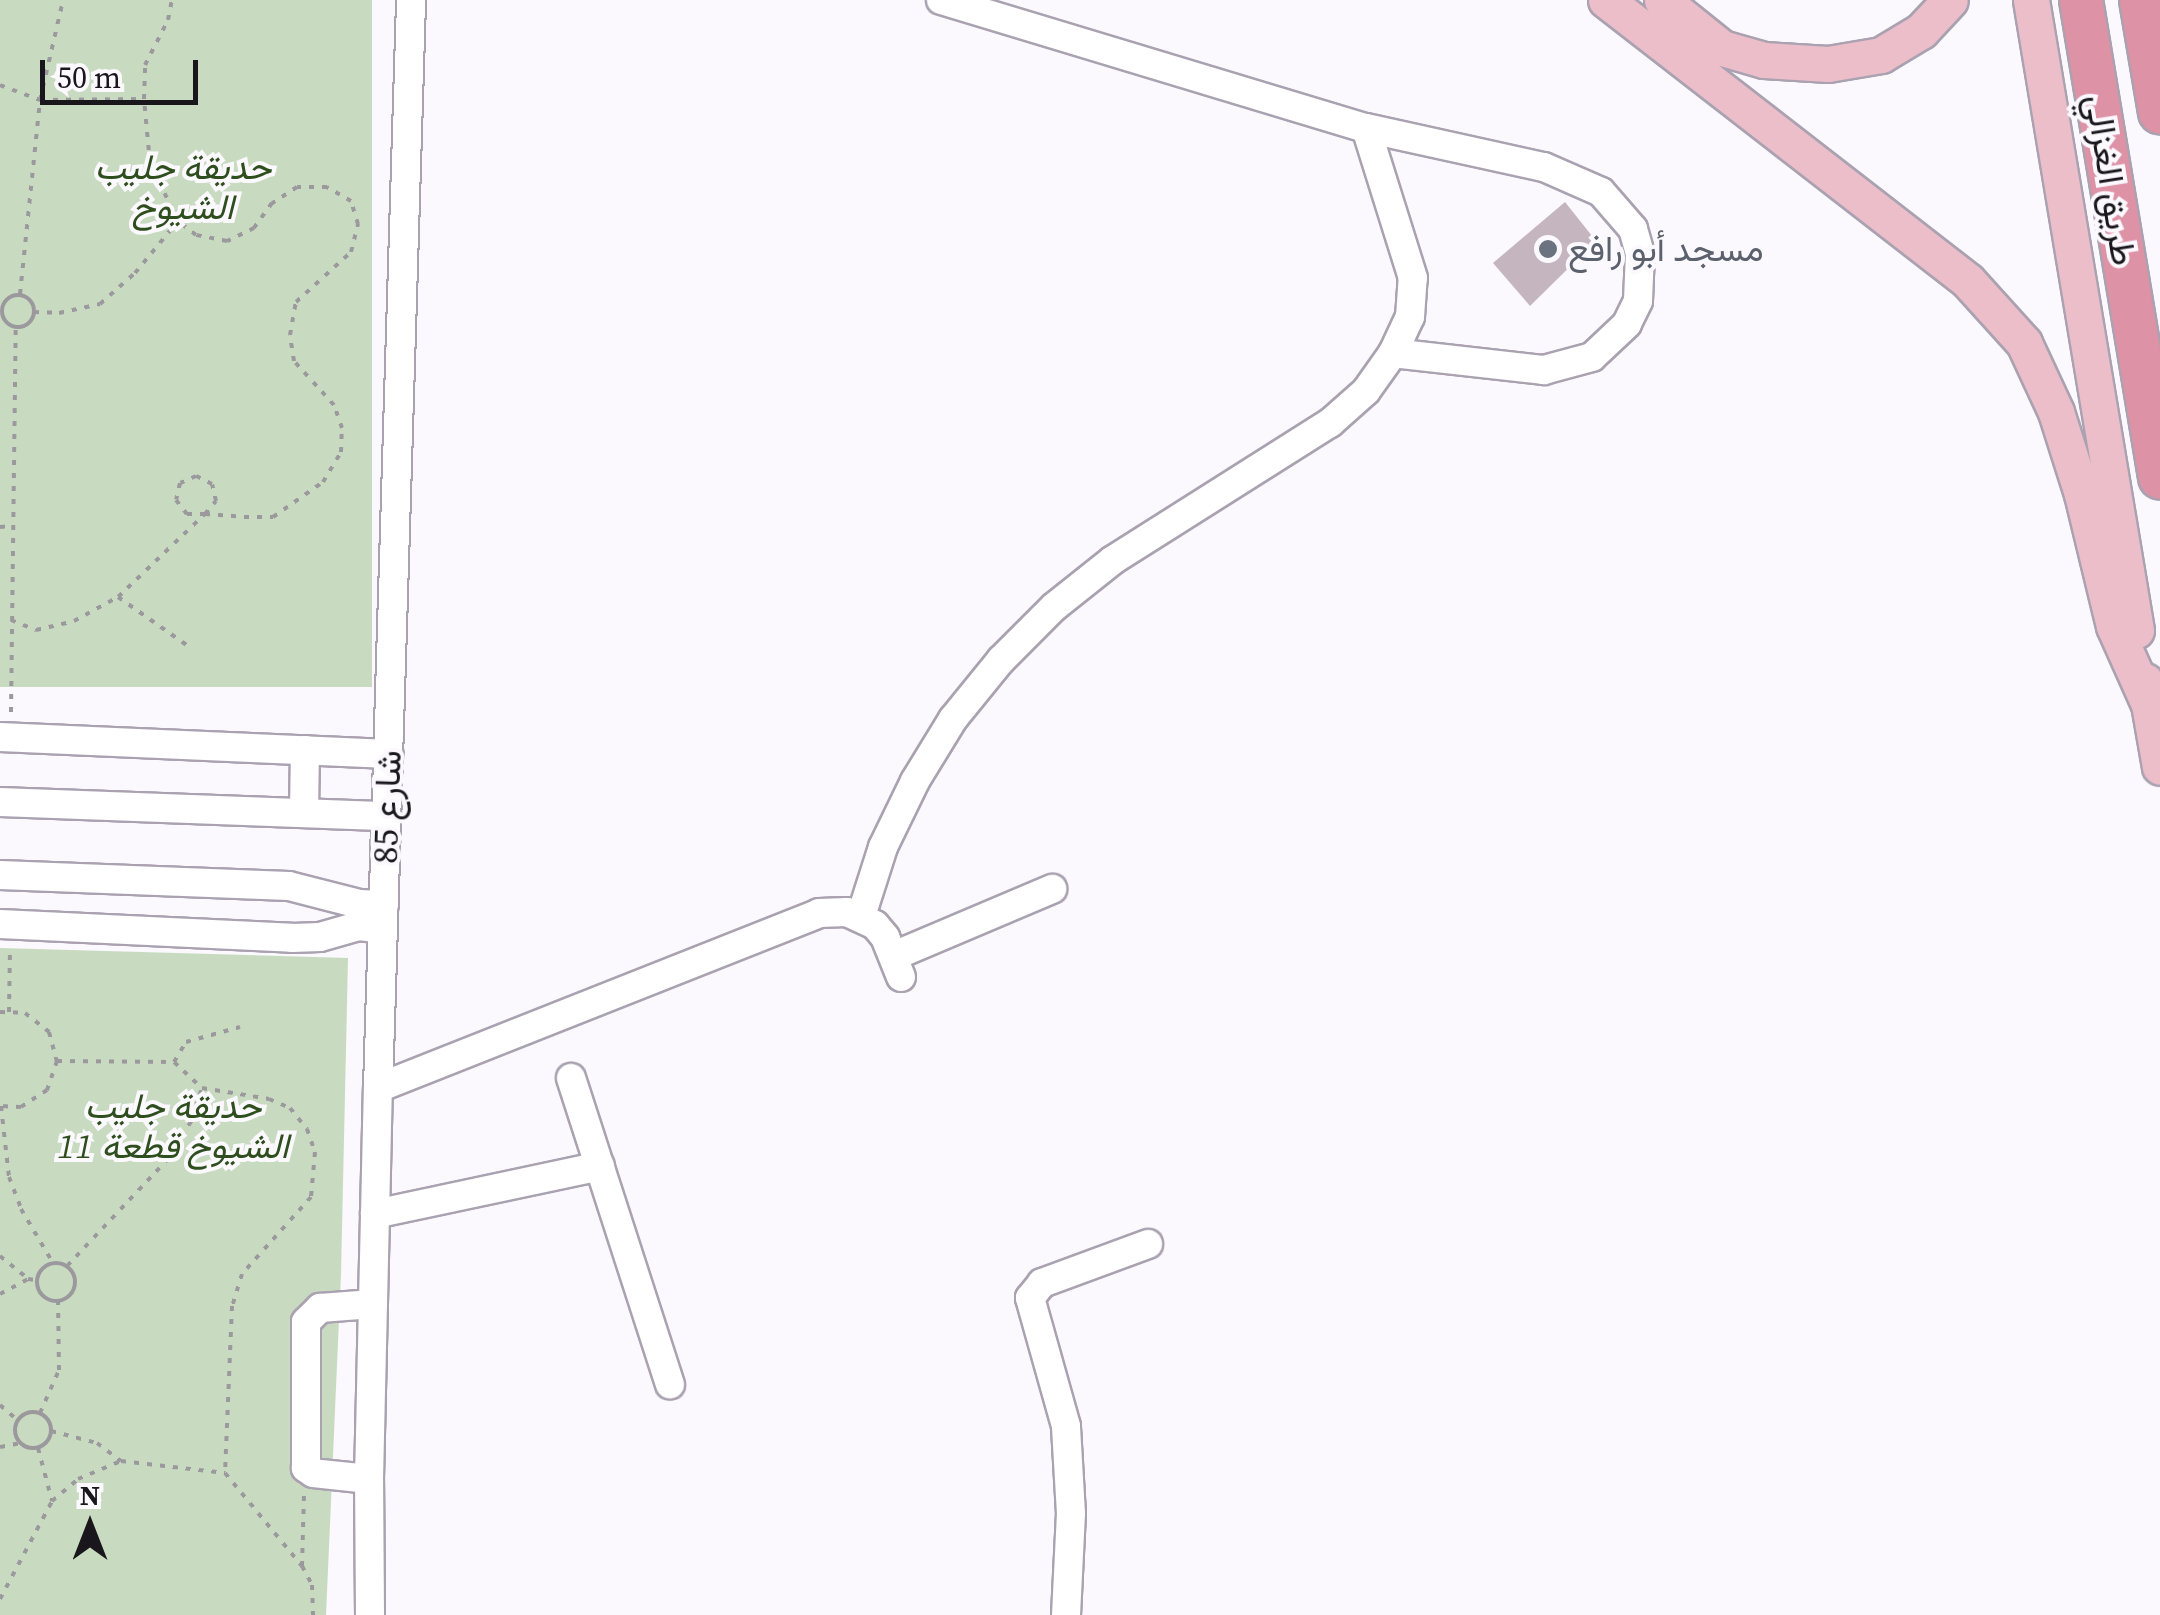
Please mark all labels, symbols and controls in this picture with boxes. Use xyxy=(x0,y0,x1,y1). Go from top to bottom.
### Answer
scale bar xyxy=(45,40,202,102)
text: 50 m xyxy=(57,57,121,98)
street label: طريق الغزالي xyxy=(2077,91,2145,269)
park label: حديقة جليب الشيوخ xyxy=(95,146,271,228)
place label: مسجد أبو رافع xyxy=(1568,228,1764,270)
marker: مسجد أبو رافع xyxy=(1537,238,1559,260)
street label: شارع 85 xyxy=(364,750,410,864)
park label: حديقة جليب الشيوخ قطعة 11 xyxy=(57,1085,289,1167)
north arrow xyxy=(40,1475,140,1575)
text: N xyxy=(80,1476,100,1514)

